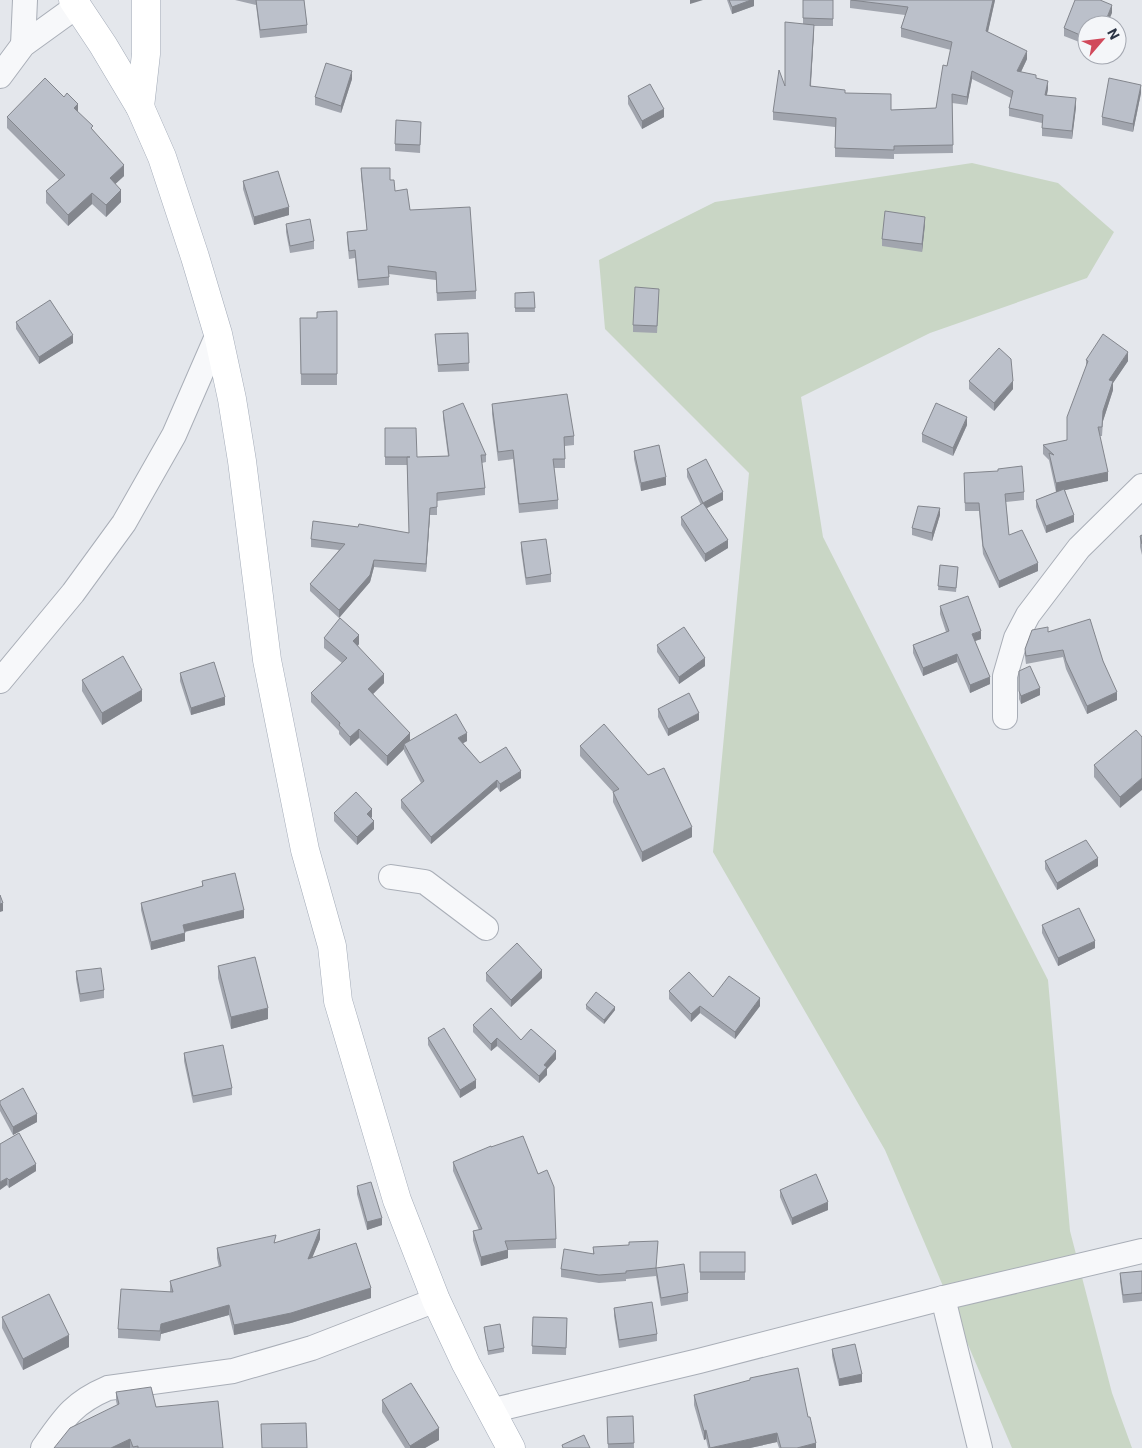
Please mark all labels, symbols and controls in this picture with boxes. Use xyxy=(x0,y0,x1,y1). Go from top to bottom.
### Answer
north arrow xyxy=(1077,15,1127,65)
text: N xyxy=(1104,26,1123,42)

